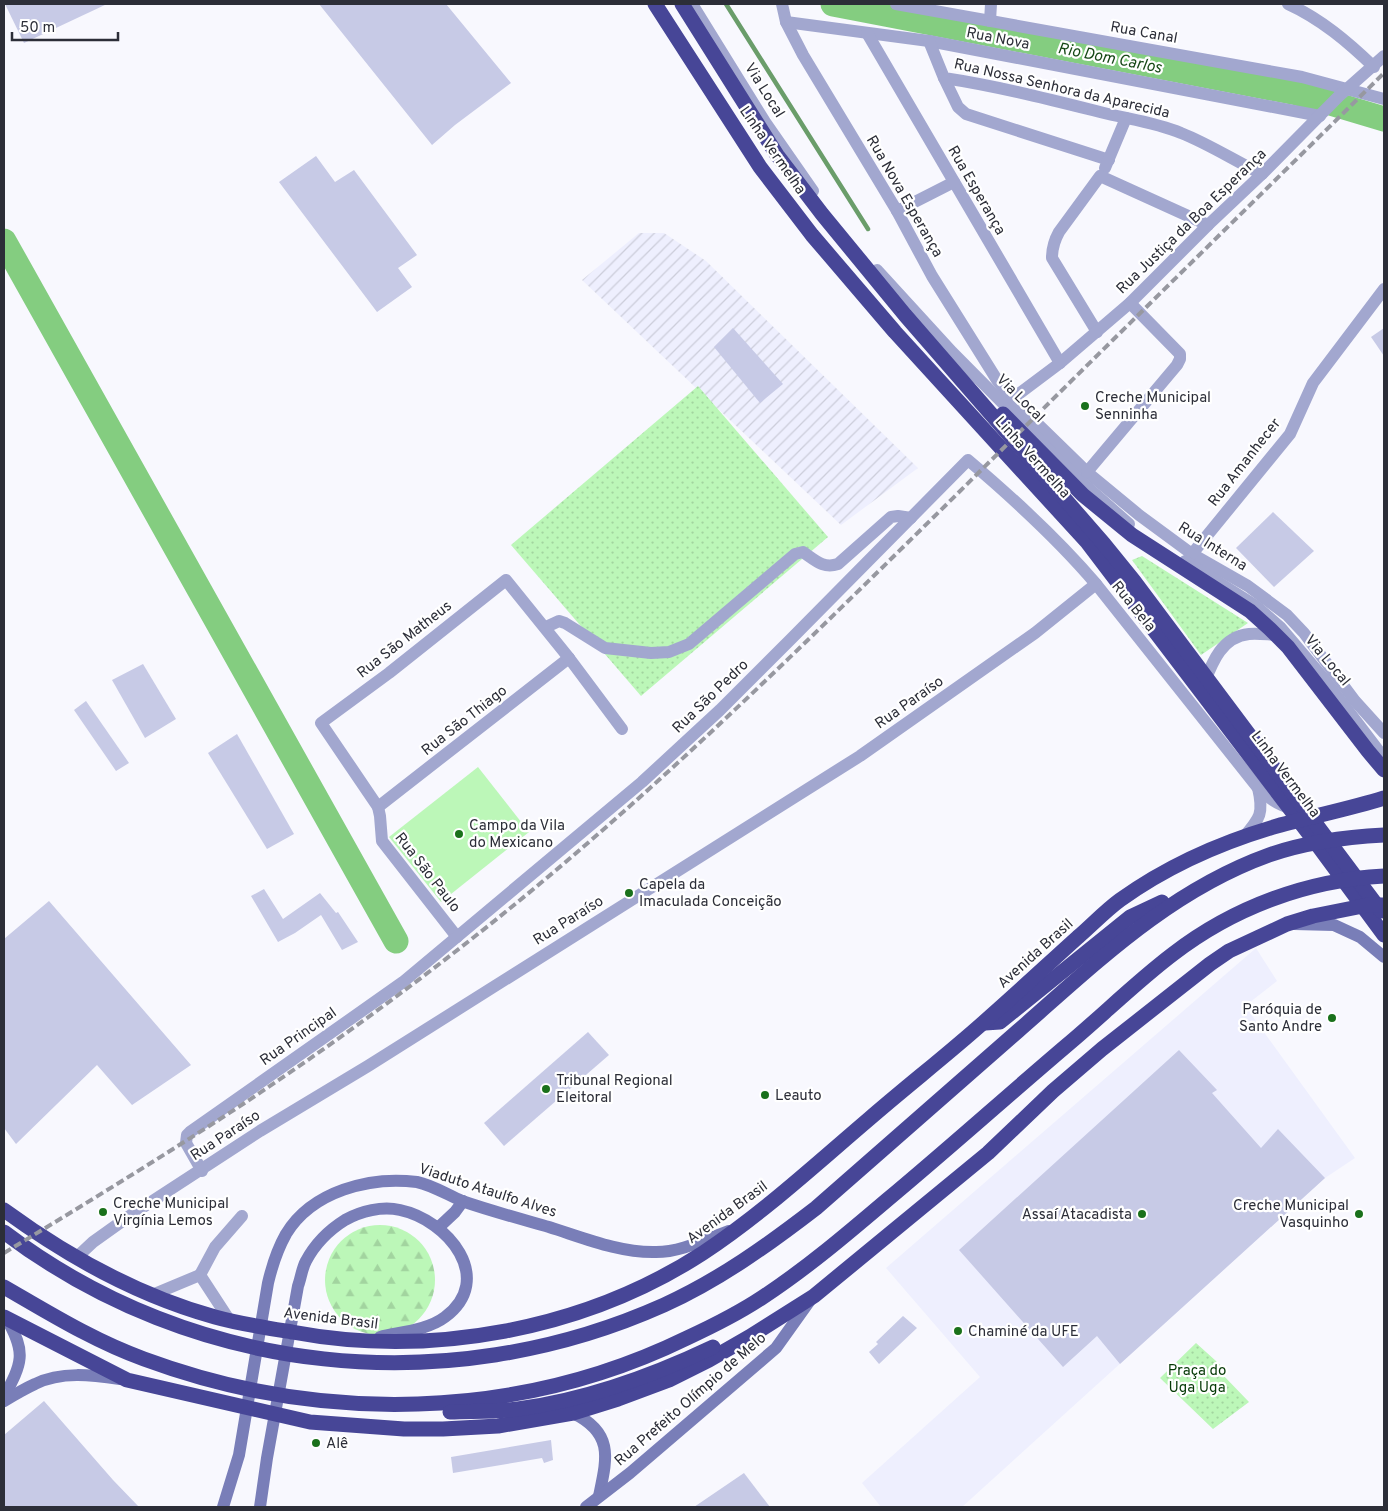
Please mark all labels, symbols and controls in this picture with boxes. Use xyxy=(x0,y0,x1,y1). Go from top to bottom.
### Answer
scale bar xyxy=(12,10,119,42)
street label: Rua Canal xyxy=(1109,18,1179,49)
text: 50 m xyxy=(20,19,55,38)
street label: Rua Nova xyxy=(965,24,1031,55)
water label: Rio Dom Carlos xyxy=(1056,39,1164,79)
street label: Rua Nossa Senhora da Aparecida xyxy=(952,55,1171,124)
street label: Via Local xyxy=(739,60,788,122)
street label: Linha Vermelha xyxy=(734,103,809,199)
street label: Rua Nova Esperança xyxy=(861,132,946,261)
street label: Rua Esperança xyxy=(942,143,1009,239)
street label: Rua Justiça da Boa Esperança xyxy=(1113,145,1271,299)
street label: Via Local xyxy=(992,371,1048,427)
place label: Creche Municipal Senninha xyxy=(1095,389,1211,425)
marker: Creche Municipal Senninha xyxy=(1079,400,1091,412)
street label: Linha Vermelha xyxy=(990,413,1074,503)
street label: Rua Amanhecer xyxy=(1205,415,1286,511)
street label: Rua Interna xyxy=(1174,519,1250,576)
street label: Rua Bela xyxy=(1107,578,1159,636)
street label: Rua São Matheus xyxy=(354,597,456,683)
street label: Via Local xyxy=(1300,631,1354,691)
street label: Rua São Pedro xyxy=(669,656,753,738)
street label: Rua Paraíso xyxy=(872,673,948,734)
street label: Rua São Thiago xyxy=(418,682,512,761)
street label: Linha Vermelha xyxy=(1246,728,1324,822)
place label: Campo da Vila do Mexicano xyxy=(469,817,565,853)
marker: Campo da Vila do Mexicano xyxy=(453,828,465,840)
street label: Rua São Paulo xyxy=(390,829,464,917)
place label: Capela da Imaculada Conceição xyxy=(639,876,782,912)
marker: Capela da Imaculada Conceição xyxy=(623,887,635,899)
street label: Rua Paraíso xyxy=(530,892,608,950)
street label: Avenida Brasil xyxy=(994,915,1078,993)
place label: Paróquia de Santo Andre xyxy=(1239,1001,1322,1037)
street label: Rua Principal xyxy=(257,1004,341,1071)
marker: Paróquia de Santo Andre xyxy=(1326,1012,1338,1024)
place label: Tribunal Regional Eleitoral xyxy=(556,1072,673,1108)
marker: Tribunal Regional Eleitoral xyxy=(540,1083,552,1095)
place label: Leauto xyxy=(775,1087,822,1106)
marker: Leauto xyxy=(759,1089,771,1101)
street label: Rua Paraíso xyxy=(187,1107,264,1166)
street label: Viaduto Ataulfo Alves xyxy=(416,1160,559,1223)
street label: Avenida Brasil xyxy=(684,1177,772,1249)
place label: Creche Municipal Virgínia Lemos xyxy=(113,1195,229,1231)
place label: Creche Municipal Vasquinho xyxy=(1233,1197,1349,1233)
marker: Creche Municipal Virgínia Lemos xyxy=(97,1206,109,1218)
place label: Assaí Atacadista xyxy=(1022,1206,1132,1225)
marker: Assaí Atacadista xyxy=(1136,1208,1148,1220)
marker: Creche Municipal Vasquinho xyxy=(1353,1208,1365,1220)
street label: Avenida Brasil xyxy=(282,1304,379,1335)
place label: Chaminé da UFE xyxy=(968,1323,1079,1342)
marker: Chaminé da UFE xyxy=(952,1325,964,1337)
street label: Rua Prefeito Olímpio de Melo xyxy=(611,1329,771,1471)
park label: Praça do Uga Uga xyxy=(1168,1362,1226,1398)
place label: Alê xyxy=(326,1435,348,1454)
marker: Alê xyxy=(310,1437,322,1449)

